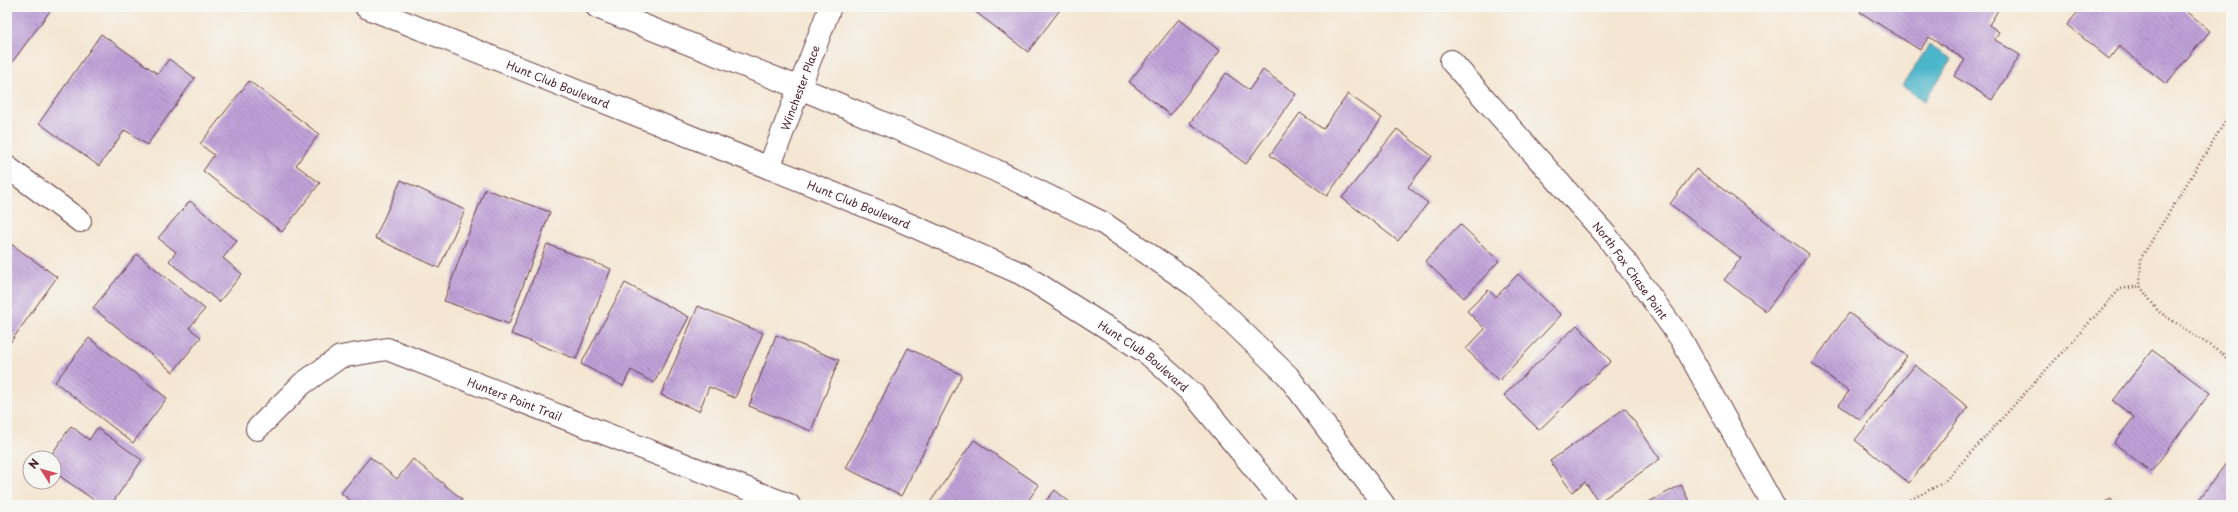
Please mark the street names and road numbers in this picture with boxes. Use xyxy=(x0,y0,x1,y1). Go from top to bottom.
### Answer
street label: Winchester Place xyxy=(776,42,823,133)
street label: Hunt Club Boulevard xyxy=(504,55,613,112)
street label: Hunt Club Boulevard xyxy=(805,175,914,233)
street label: North Fox Chase Point xyxy=(1589,217,1673,323)
street label: Hunt Club Boulevard xyxy=(1095,316,1193,395)
street label: Hunters Point Trail xyxy=(465,373,565,425)

